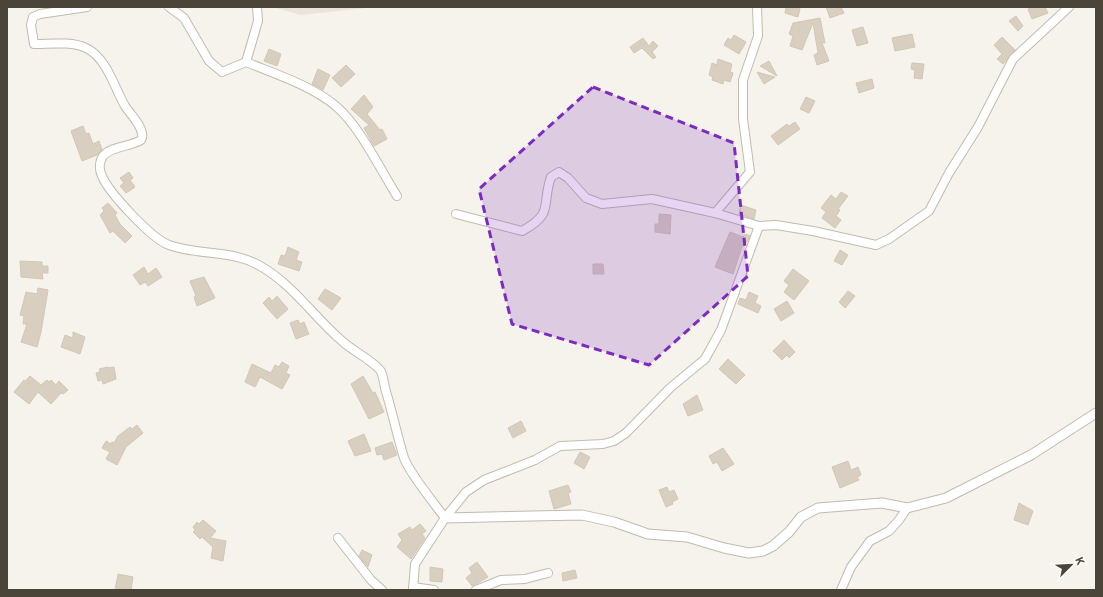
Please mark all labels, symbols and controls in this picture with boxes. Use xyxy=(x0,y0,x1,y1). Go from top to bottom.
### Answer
north arrow xyxy=(1051,545,1091,585)
text: K xyxy=(1072,555,1087,568)

